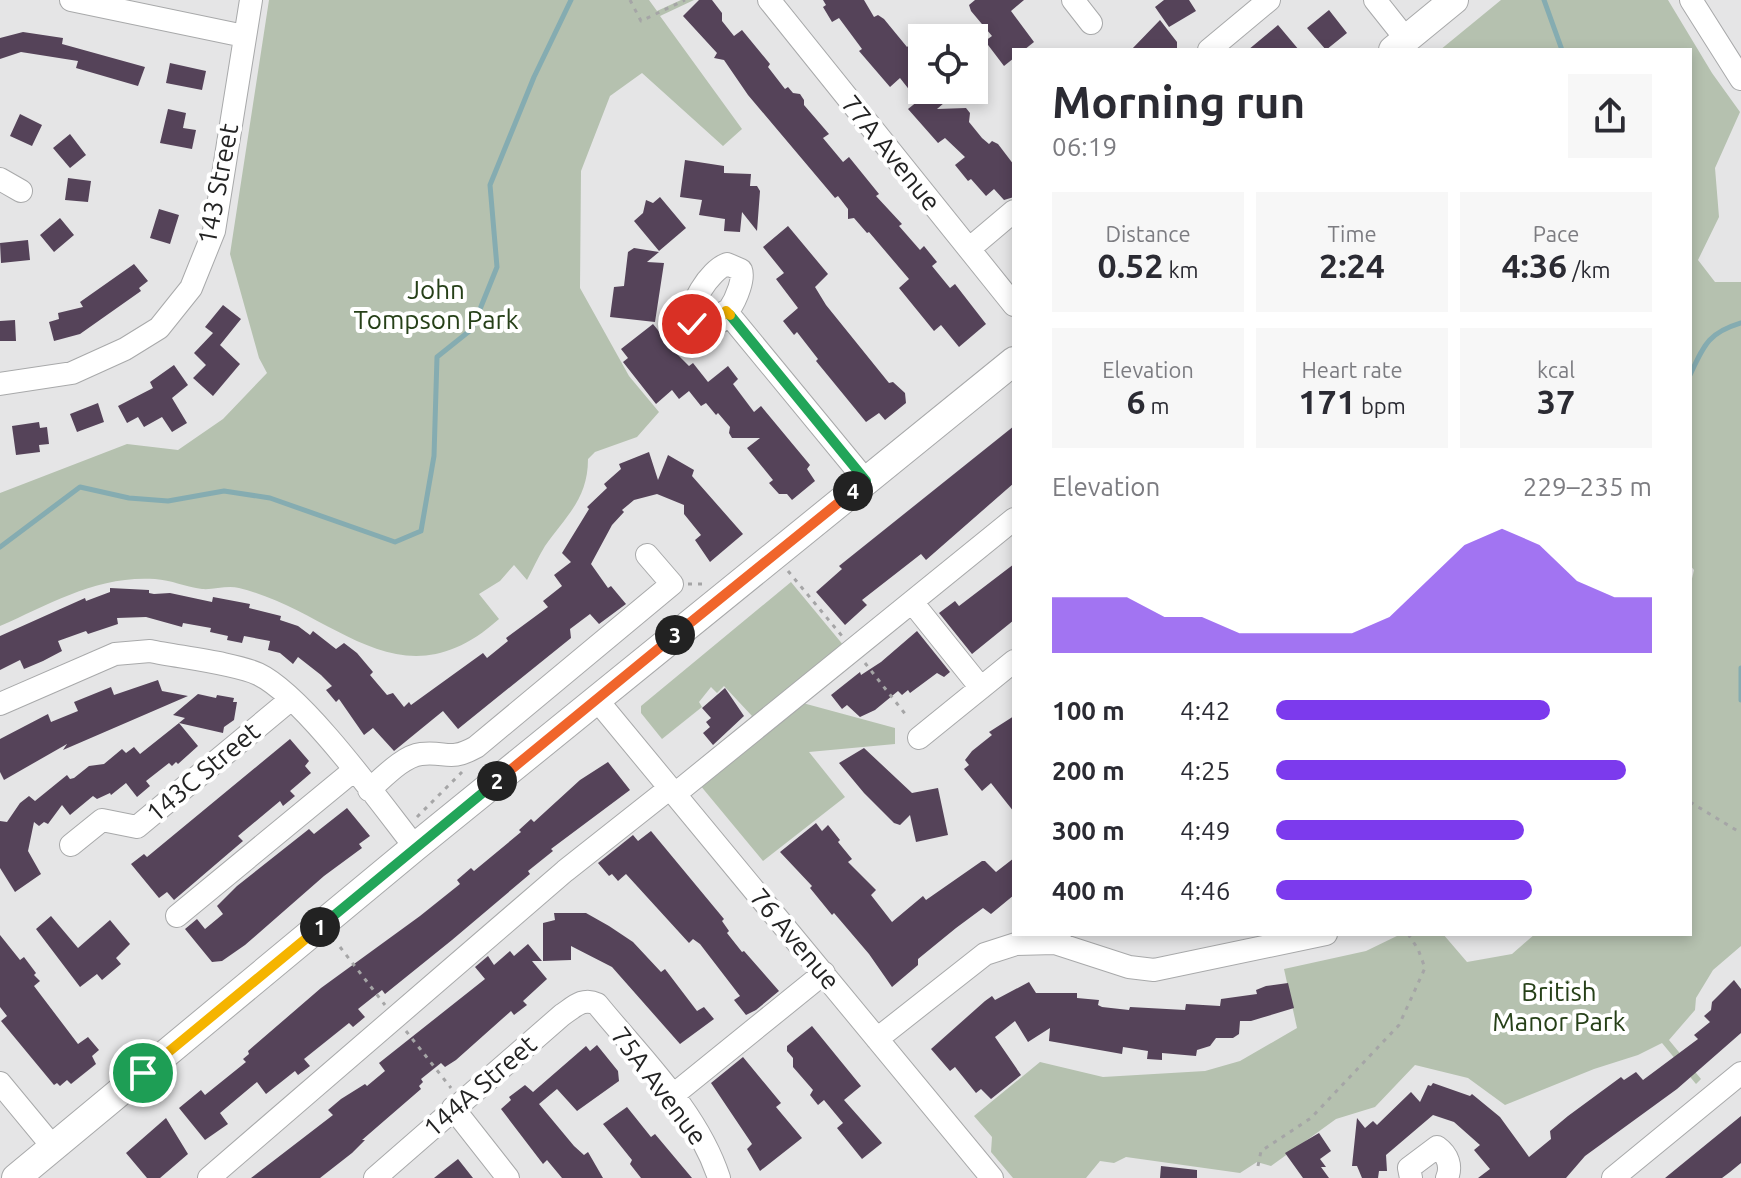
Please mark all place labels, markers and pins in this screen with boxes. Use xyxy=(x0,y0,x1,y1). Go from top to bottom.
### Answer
pin xyxy=(658,290,726,358)
pin: 4 xyxy=(833,471,873,511)
pin: 3 xyxy=(655,615,695,655)
pin: 2 xyxy=(477,761,517,801)
pin: 1 xyxy=(300,907,340,947)
pin xyxy=(109,1039,177,1107)

